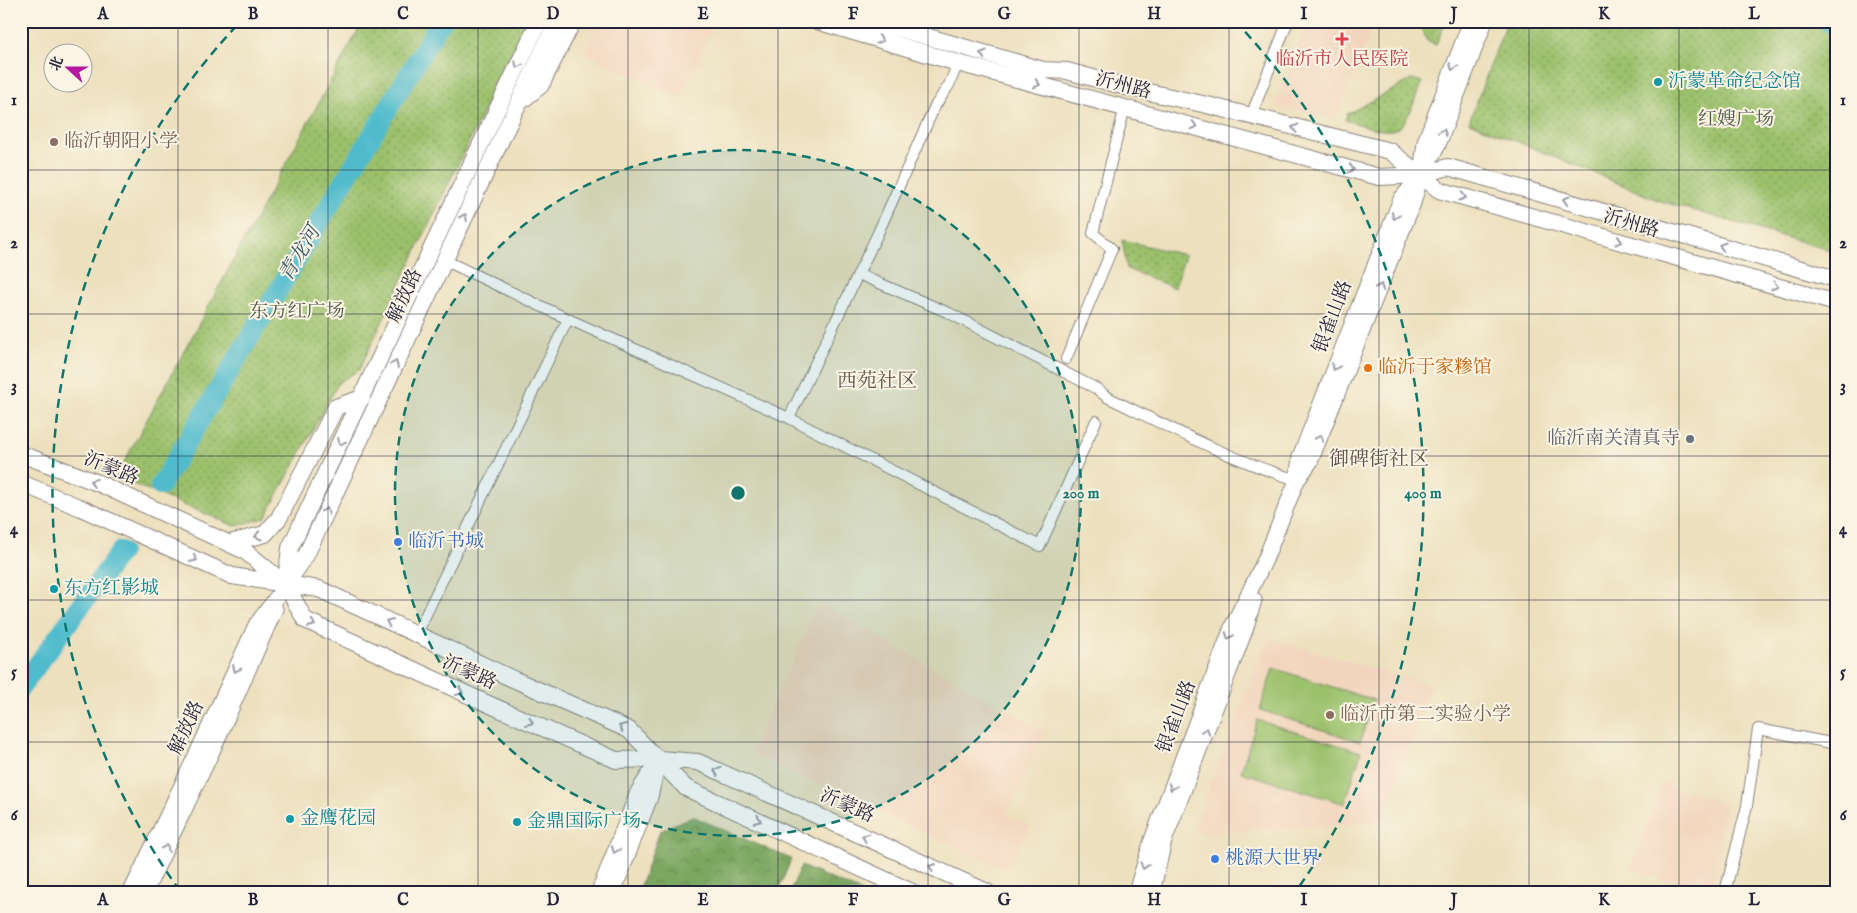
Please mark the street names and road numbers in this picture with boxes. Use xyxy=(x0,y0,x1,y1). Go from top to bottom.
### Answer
street label: 沂州路 xyxy=(1092,67,1154,105)
street label: 沂州路 xyxy=(1600,205,1662,243)
street label: 解放路 xyxy=(382,265,428,327)
street label: 银雀山路 xyxy=(1308,277,1358,357)
street label: 沂蒙路 xyxy=(80,447,142,491)
street label: 沂蒙路 xyxy=(438,650,500,696)
street label: 银雀山路 xyxy=(1152,677,1202,757)
street label: 解放路 xyxy=(164,697,210,759)
street label: 沂蒙路 xyxy=(816,783,878,829)

